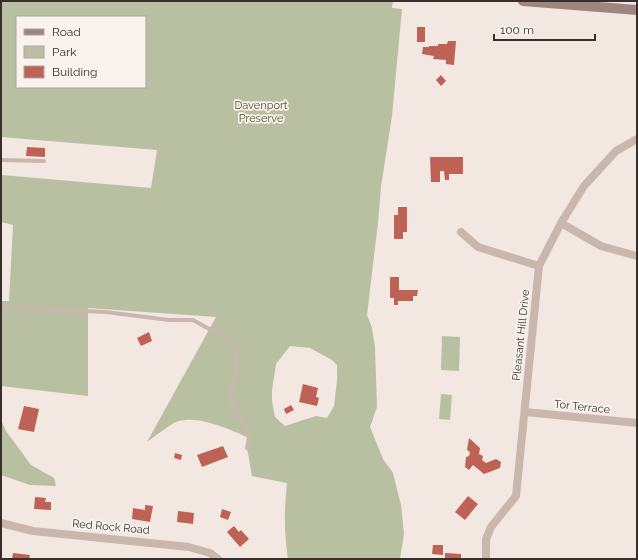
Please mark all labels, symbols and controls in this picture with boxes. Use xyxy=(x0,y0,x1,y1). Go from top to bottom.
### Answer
legend xyxy=(16,16,146,88)
scale bar xyxy=(494,16,595,42)
text: 100 m xyxy=(500,23,534,37)
text: Road xyxy=(52,25,81,39)
text: Park xyxy=(52,45,77,59)
text: Building xyxy=(52,65,98,79)
park label: Davenport Preserve xyxy=(234,99,288,125)
street label: Pleasant Hill Drive xyxy=(510,288,532,381)
street label: Tor Terrace xyxy=(553,398,611,416)
street label: Red Rock Road xyxy=(72,517,150,537)

